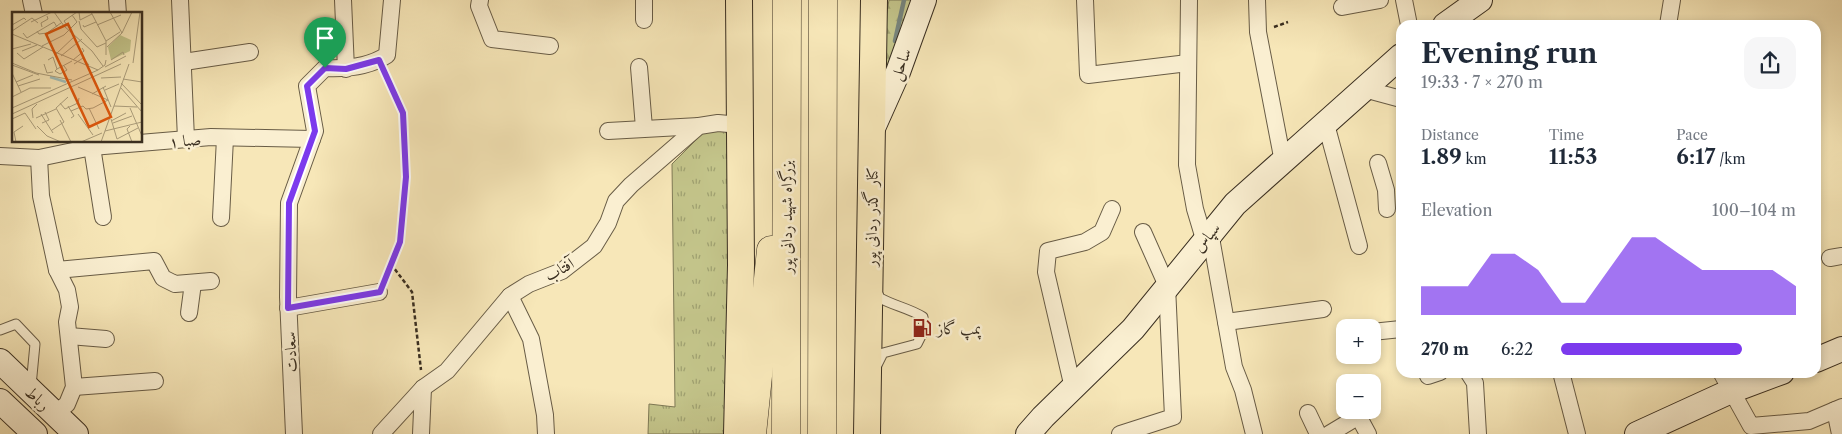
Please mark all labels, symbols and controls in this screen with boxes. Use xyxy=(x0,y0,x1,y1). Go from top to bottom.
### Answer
inset map xyxy=(12,12,142,142)
pin xyxy=(304,17,346,68)
icon: arrive xyxy=(311,24,339,52)
text: Evening run xyxy=(1421,36,1597,70)
button: share xyxy=(1744,37,1796,89)
street label: ساحل xyxy=(885,45,917,84)
text: 19:33 · 7 × 270 m xyxy=(1421,72,1543,92)
text: Distance xyxy=(1421,126,1479,144)
text: Time xyxy=(1549,126,1584,144)
text: Pace xyxy=(1676,126,1708,144)
street label: صبا ۱ xyxy=(168,129,202,151)
text: 1.89 xyxy=(1421,144,1462,169)
text: 11:53 xyxy=(1549,144,1597,169)
text: 6:17 xyxy=(1676,144,1716,169)
text: km xyxy=(1462,150,1487,168)
text: /km xyxy=(1716,150,1745,168)
street label: بزرگراه شهید ردانی پور xyxy=(776,160,798,276)
street label: کنار گذر ردانی پور xyxy=(859,167,884,269)
text: Elevation xyxy=(1421,200,1492,220)
text: 100–104 m xyxy=(1712,200,1796,220)
street label: سپاس xyxy=(1188,218,1226,257)
street label: آفتاب xyxy=(541,252,579,286)
fuel station icon: پمپ گاز xyxy=(911,317,933,339)
place label: پمپ گاز xyxy=(935,318,982,341)
map controls xyxy=(1336,319,1381,419)
button: + xyxy=(1336,319,1381,364)
street label: سعادت xyxy=(279,331,301,373)
text: 270 m xyxy=(1421,339,1469,359)
text: 6:22 xyxy=(1501,339,1533,359)
button: − xyxy=(1336,374,1381,419)
street label: رباط xyxy=(21,381,55,415)

